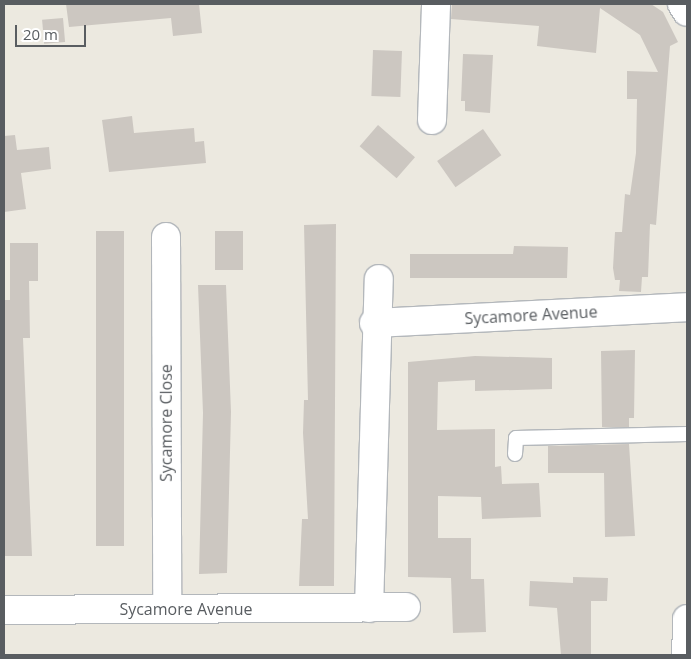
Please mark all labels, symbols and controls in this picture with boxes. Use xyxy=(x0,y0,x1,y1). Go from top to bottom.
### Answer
scale bar xyxy=(18,15,89,47)
text: 20 m xyxy=(23,24,58,44)
street label: Sycamore Avenue xyxy=(464,302,598,328)
street label: Sycamore Close xyxy=(156,364,176,482)
street label: Sycamore Avenue xyxy=(119,599,253,619)

